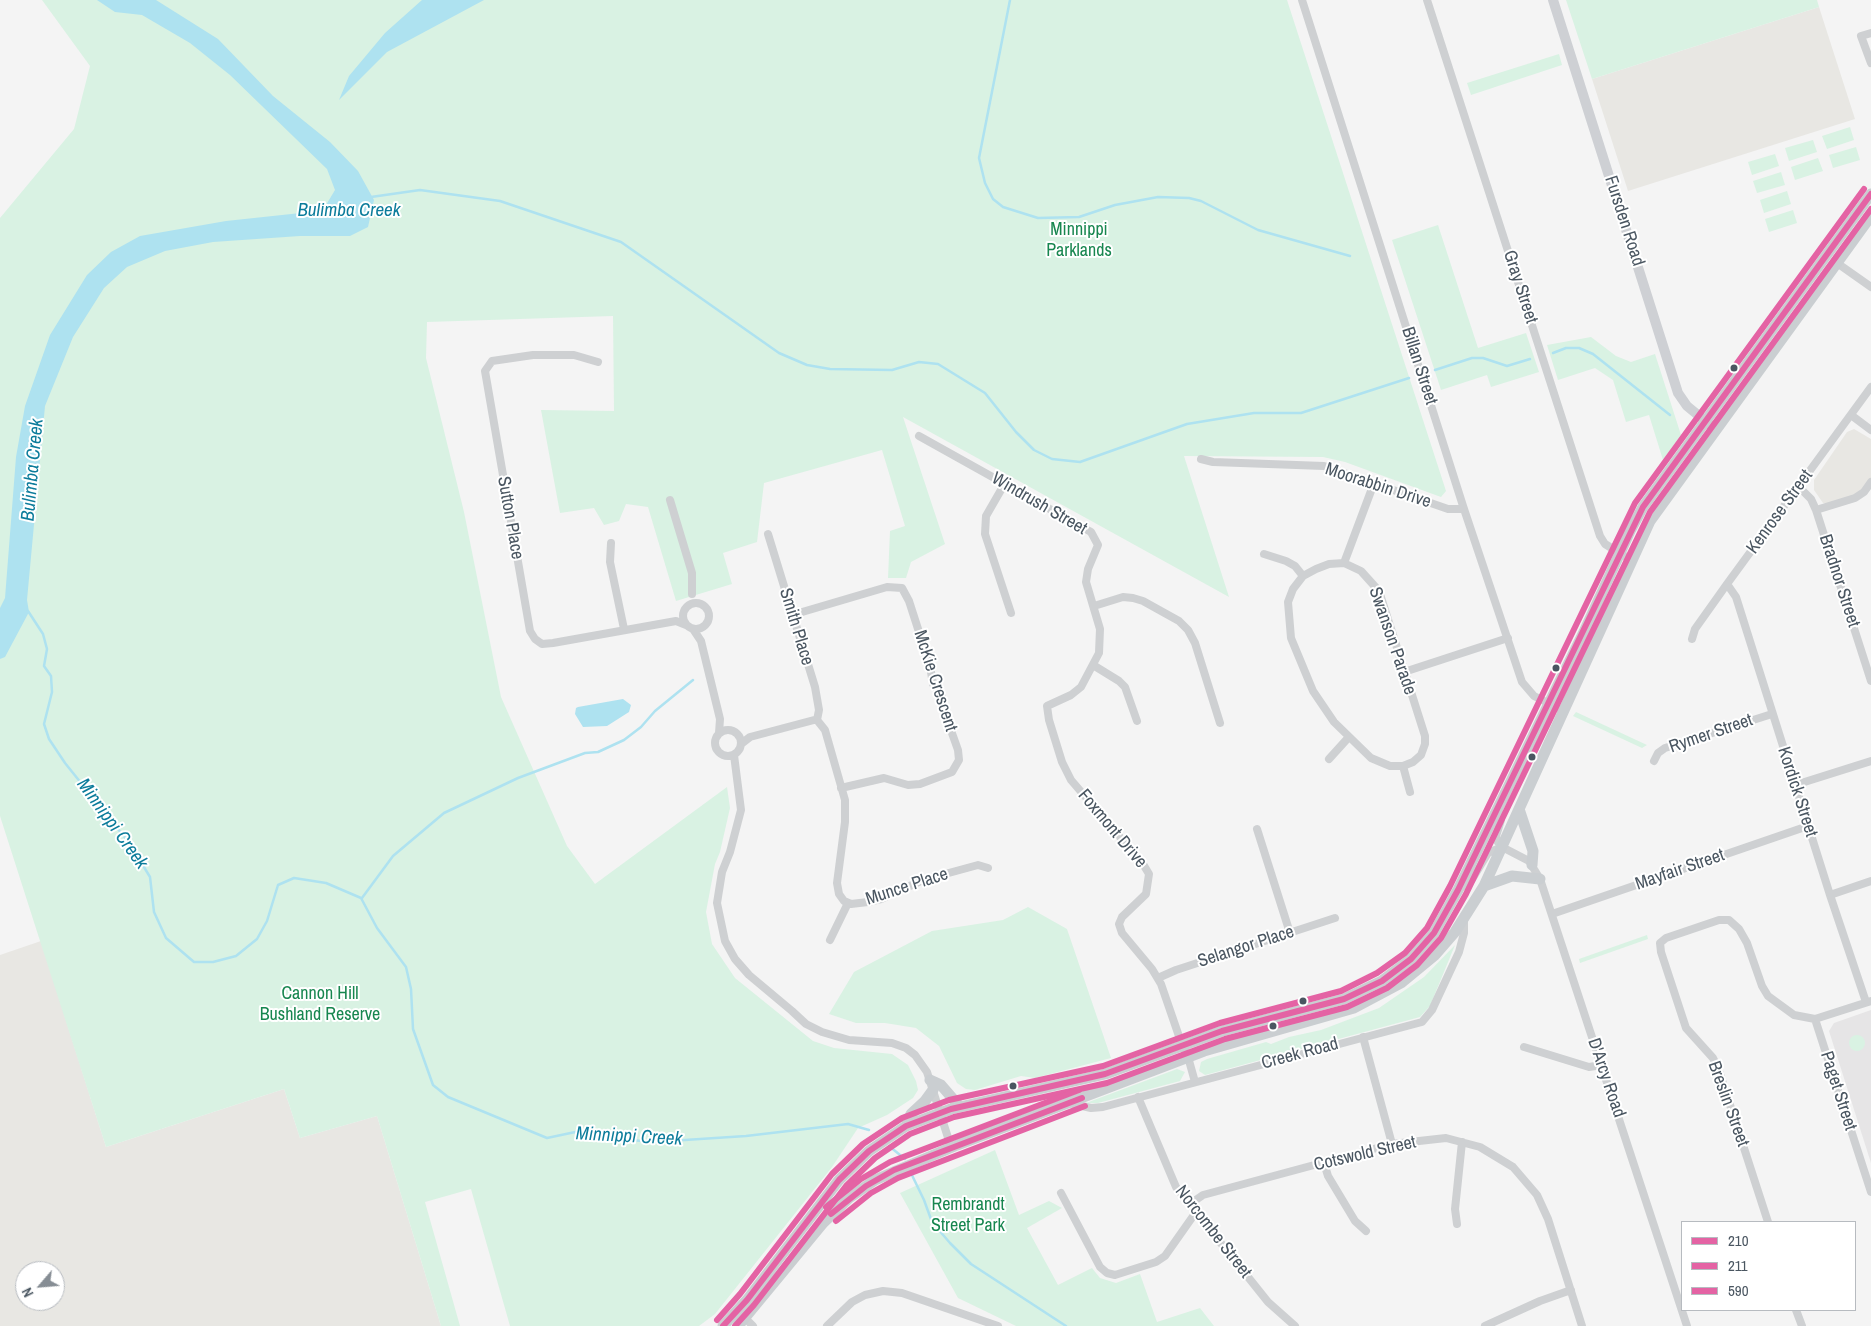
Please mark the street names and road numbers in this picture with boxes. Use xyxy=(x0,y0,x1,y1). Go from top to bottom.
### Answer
street label: Fursden Road xyxy=(1599,173,1649,269)
street label: Gray Street xyxy=(1498,248,1542,326)
street label: Billan Street xyxy=(1396,324,1442,408)
street label: Moorabbin Drive xyxy=(1322,459,1434,513)
street label: Kenrose Street xyxy=(1742,466,1818,558)
street label: Windrush Street xyxy=(987,468,1091,540)
street label: Sutton Place xyxy=(492,475,528,561)
street label: Bradnor Street xyxy=(1814,532,1864,630)
street label: Swanson Parade xyxy=(1363,584,1421,698)
street label: Smith Place xyxy=(774,586,818,668)
street label: McKie Crescent xyxy=(909,628,961,734)
street label: Rymer Street xyxy=(1666,710,1756,758)
street label: Kordick Street xyxy=(1772,744,1822,840)
street label: Foxmont Drive xyxy=(1073,785,1151,873)
street label: Mayfair Street xyxy=(1633,845,1727,895)
street label: Munce Place xyxy=(863,864,951,910)
street label: Selangor Place xyxy=(1195,921,1297,973)
street label: Creek Road xyxy=(1259,1033,1341,1075)
street label: D'Arcy Road xyxy=(1582,1036,1630,1120)
street label: Paget Street xyxy=(1815,1049,1861,1133)
street label: Breslin Street xyxy=(1703,1058,1753,1150)
street label: Cotswold Street xyxy=(1312,1132,1418,1176)
street label: Norcombe Street xyxy=(1170,1181,1256,1283)

